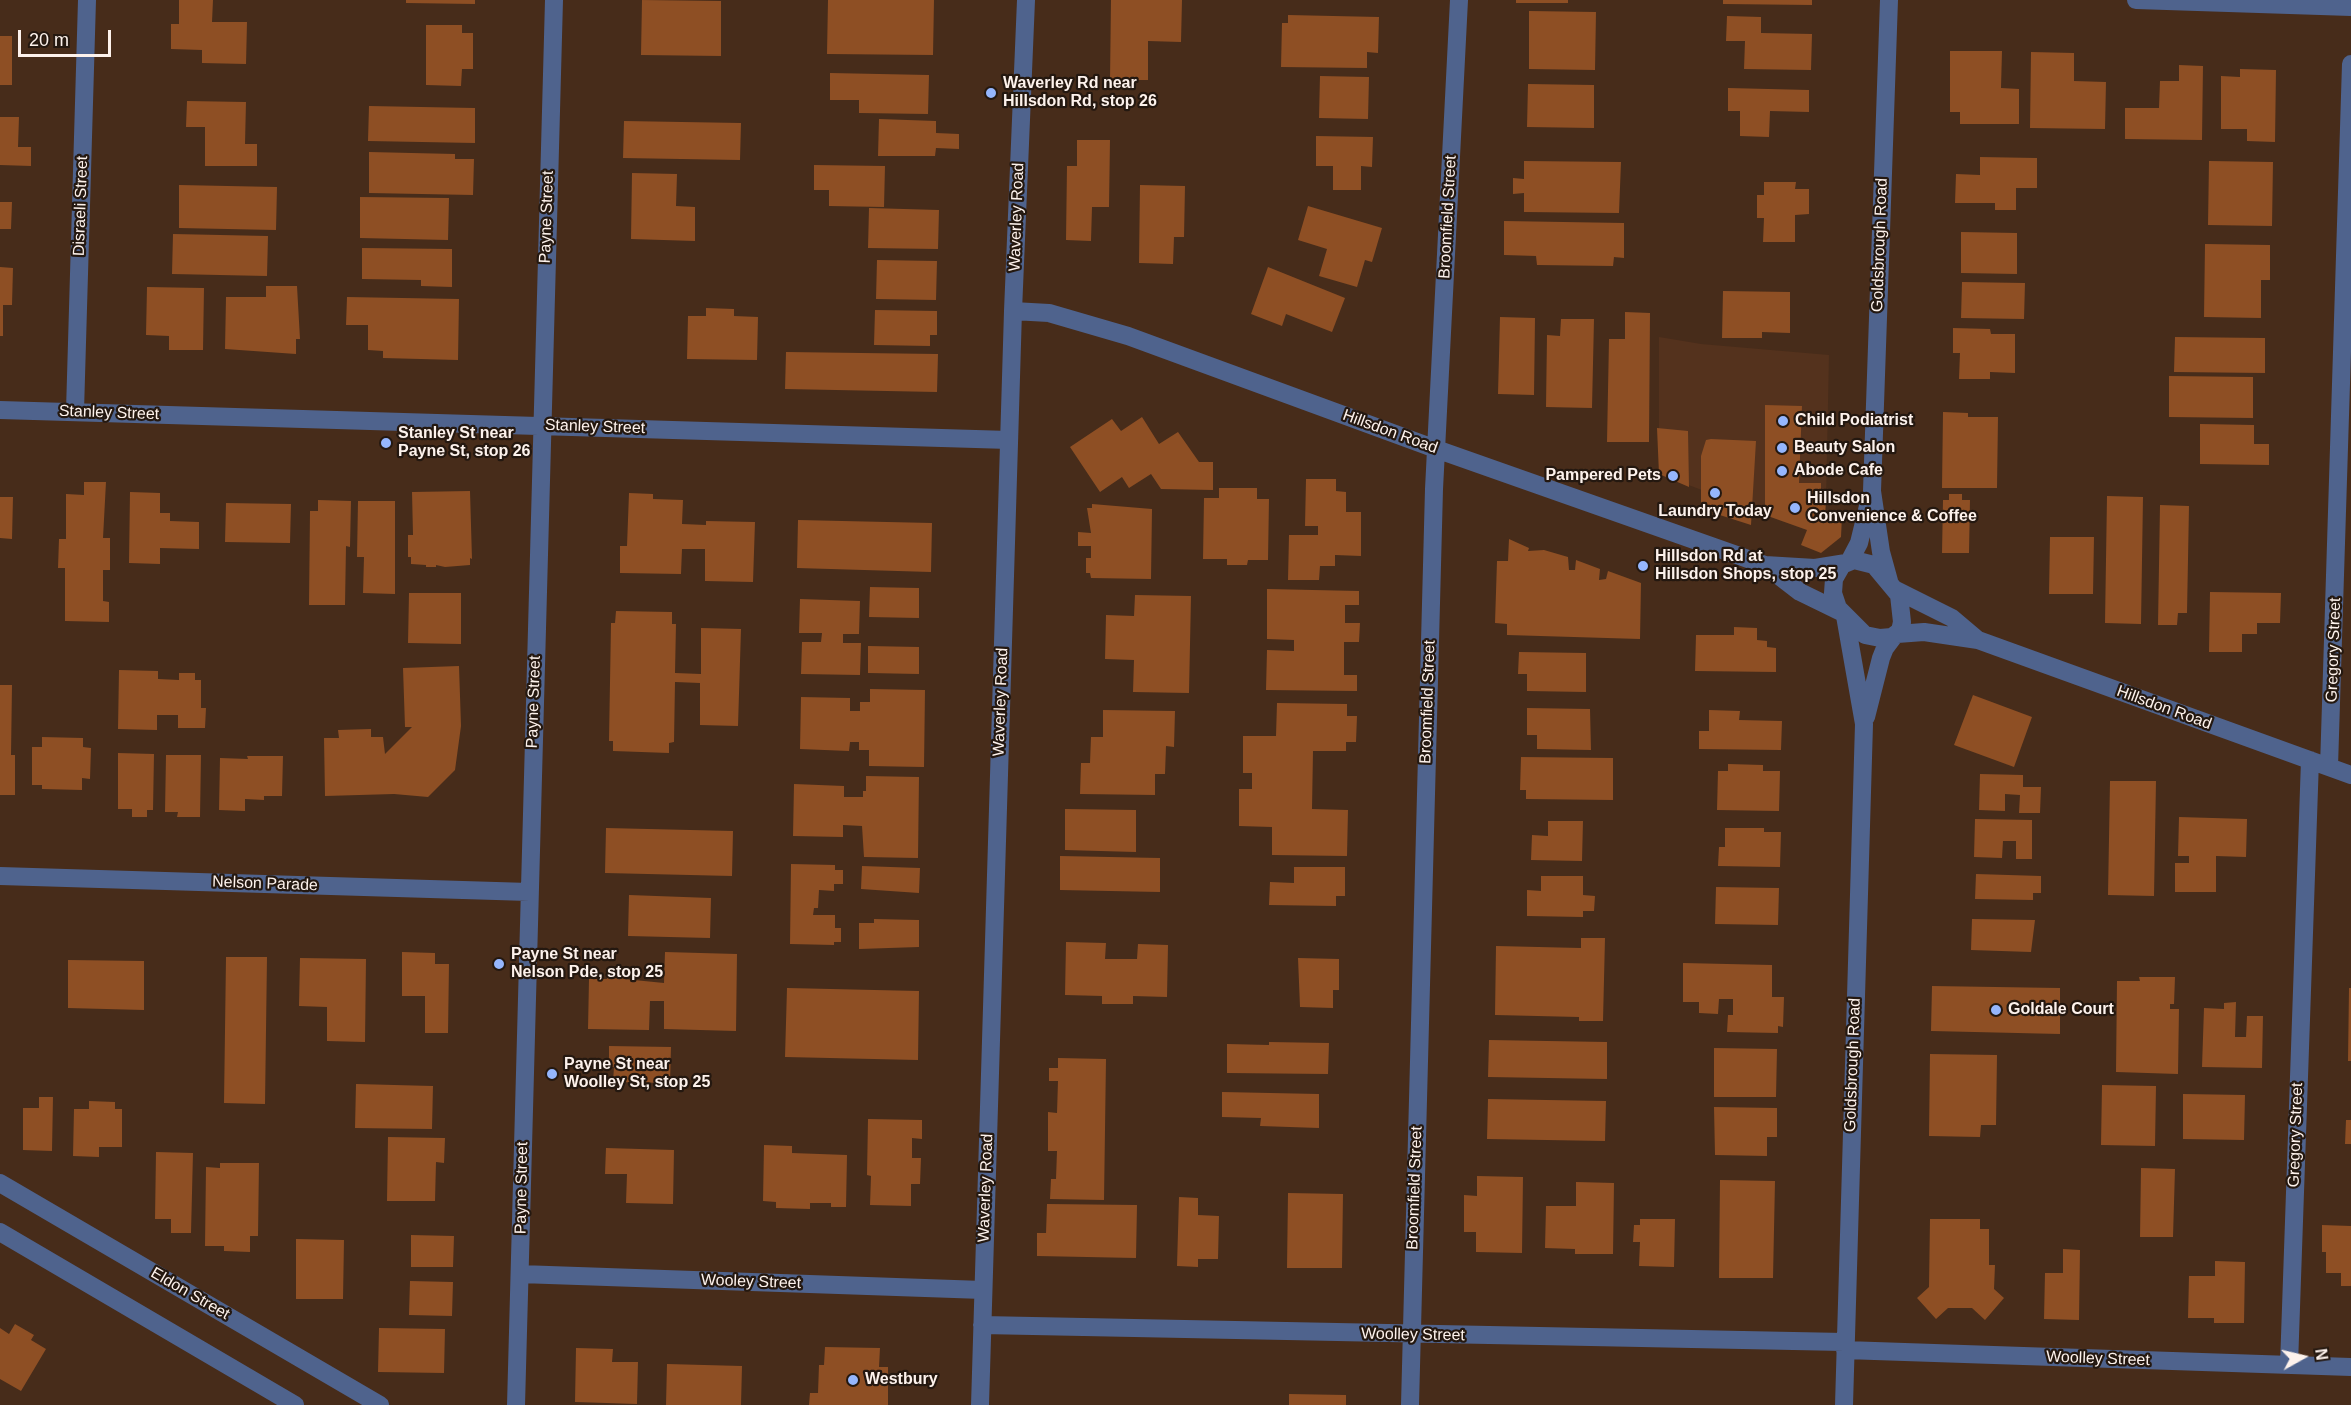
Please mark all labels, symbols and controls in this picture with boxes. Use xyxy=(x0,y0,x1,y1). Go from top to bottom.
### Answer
scale bar xyxy=(21,18,114,56)
text: 20 m xyxy=(29,30,69,50)
place label: Waverley Rd near Hillsdon Rd, stop 26 xyxy=(1003,74,1157,112)
marker: Waverley Rd near Hillsdon Rd, stop 26 xyxy=(984,86,998,100)
street label: Disraeli Street xyxy=(70,155,92,257)
street label: Broomfield Street xyxy=(1435,155,1461,279)
street label: Waverley Road xyxy=(1006,162,1028,272)
street label: Payne Street xyxy=(536,170,558,264)
street label: Goldsbrough Road xyxy=(1868,178,1892,312)
street label: Stanley Street xyxy=(58,402,160,424)
street label: Hillsdon Road xyxy=(1340,406,1440,458)
place label: Child Podiatrist xyxy=(1795,411,1913,431)
marker: Child Podiatrist xyxy=(1776,414,1790,428)
street label: Stanley Street xyxy=(544,416,646,438)
place label: Stanley St near Payne St, stop 26 xyxy=(398,424,530,462)
marker: Stanley St near Payne St, stop 26 xyxy=(379,436,393,450)
place label: Beauty Salon xyxy=(1794,438,1895,458)
marker: Beauty Salon xyxy=(1775,441,1789,455)
place label: Abode Cafe xyxy=(1794,461,1883,481)
marker: Abode Cafe xyxy=(1775,464,1789,478)
place label: Pampered Pets xyxy=(1545,466,1661,486)
marker: Pampered Pets xyxy=(1666,469,1680,483)
marker: Laundry Today xyxy=(1708,486,1722,500)
place label: Hillsdon Convenience & Coffee xyxy=(1807,489,1977,527)
marker: Hillsdon Convenience & Coffee xyxy=(1788,501,1802,515)
place label: Laundry Today xyxy=(1658,502,1772,522)
place label: Hillsdon Rd at Hillsdon Shops, stop 25 xyxy=(1655,547,1836,585)
marker: Hillsdon Rd at Hillsdon Shops, stop 25 xyxy=(1636,559,1650,573)
street label: Gregory Street xyxy=(2323,597,2345,703)
street label: Broomfield Street xyxy=(1416,640,1440,764)
street label: Waverley Road xyxy=(990,647,1012,757)
street label: Payne Street xyxy=(523,655,545,749)
street label: Hillsdon Road xyxy=(2114,682,2214,734)
street label: Nelson Parade xyxy=(212,873,318,895)
place label: Payne St near Nelson Pde, stop 25 xyxy=(511,945,663,983)
marker: Payne St near Nelson Pde, stop 25 xyxy=(492,957,506,971)
street label: Goldsbrough Road xyxy=(1841,998,1865,1132)
place label: Goldale Court xyxy=(2008,1000,2114,1020)
marker: Goldale Court xyxy=(1989,1003,2003,1017)
place label: Payne St near Woolley St, stop 25 xyxy=(564,1055,710,1093)
marker: Payne St near Woolley St, stop 25 xyxy=(545,1067,559,1081)
street label: Gregory Street xyxy=(2285,1082,2307,1188)
street label: Broomfield Street xyxy=(1403,1126,1427,1250)
street label: Waverley Road xyxy=(975,1133,997,1243)
street label: Payne Street xyxy=(512,1142,532,1234)
street label: Eldon Street xyxy=(147,1264,233,1324)
street label: Wooley Street xyxy=(701,1271,801,1293)
street label: Woolley Street xyxy=(1361,1324,1465,1346)
north arrow xyxy=(2273,1327,2333,1387)
street label: Woolley Street xyxy=(2046,1348,2150,1370)
text: N xyxy=(2312,1348,2331,1361)
place label: Westbury xyxy=(865,1370,938,1390)
marker: Westbury xyxy=(846,1373,860,1387)

